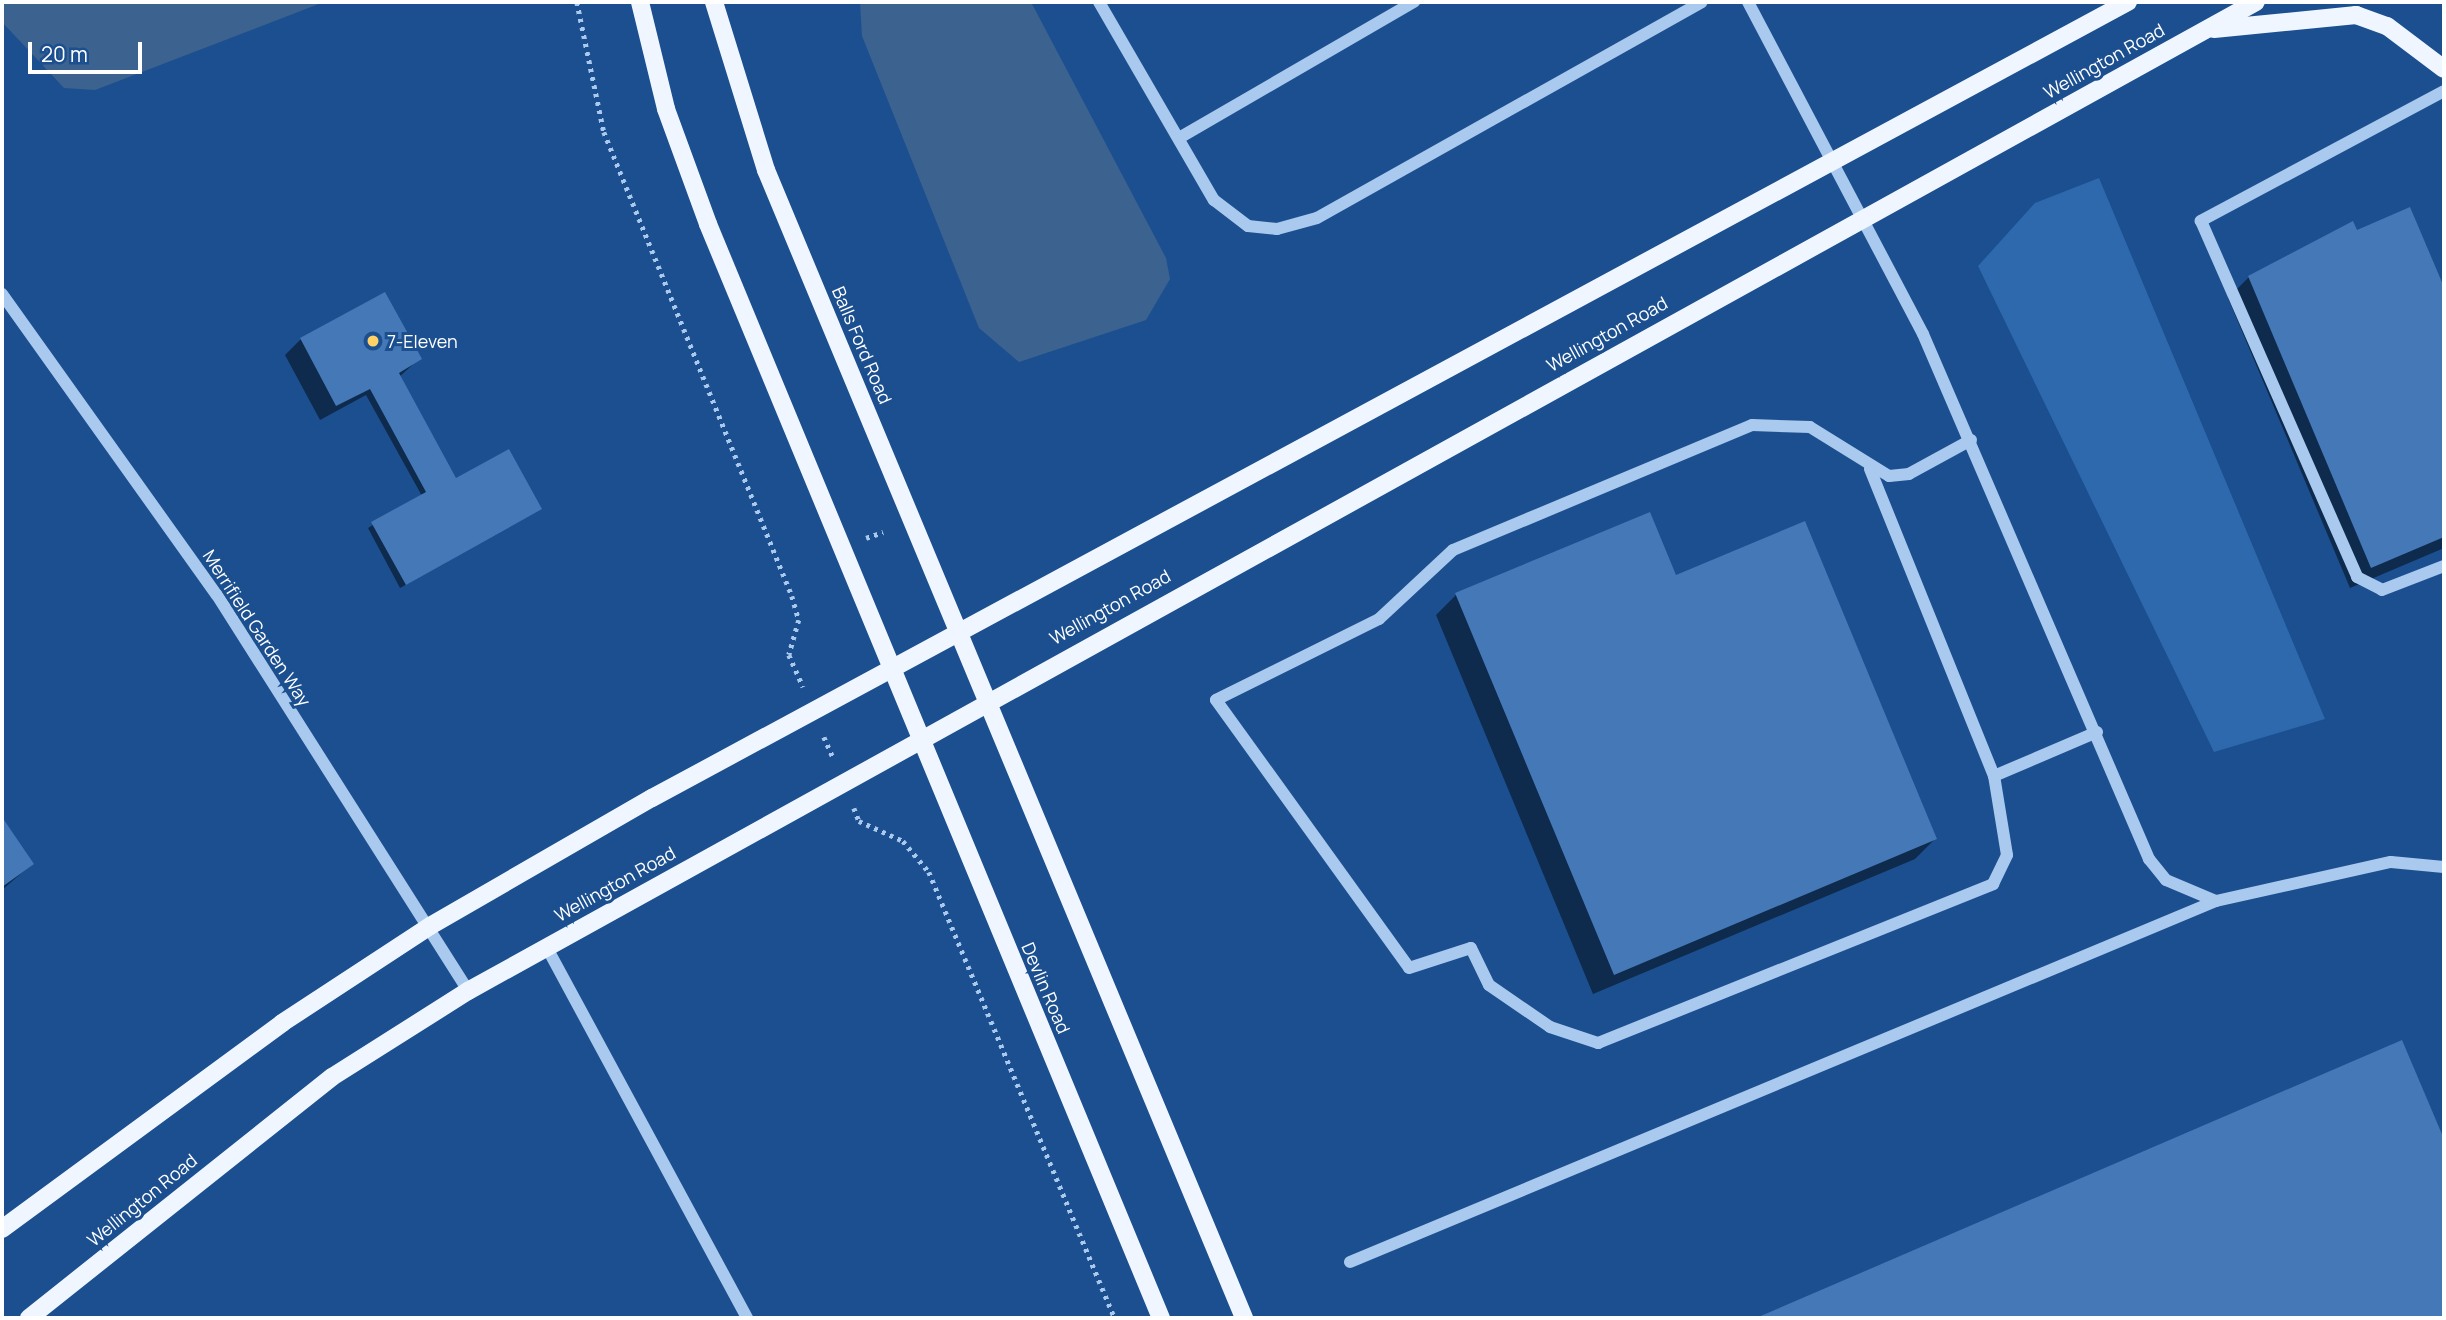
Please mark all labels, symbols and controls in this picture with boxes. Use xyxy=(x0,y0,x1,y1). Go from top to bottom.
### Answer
street label: Wellington Road xyxy=(2040,19,2168,103)
scale bar xyxy=(32,28,145,72)
text: 20 m xyxy=(41,40,88,68)
street label: Balls Ford Road xyxy=(828,283,896,407)
street label: Wellington Road xyxy=(1543,292,1671,376)
place label: 7-Eleven xyxy=(387,330,458,352)
marker: 7-Eleven xyxy=(365,333,381,349)
street label: Merrifield Garden Way xyxy=(198,546,316,710)
street label: Wellington Road xyxy=(1046,565,1174,649)
street label: Wellington Road xyxy=(551,842,679,926)
street label: Devlin Road xyxy=(1017,939,1075,1037)
street label: Wellington Road xyxy=(83,1149,201,1251)

